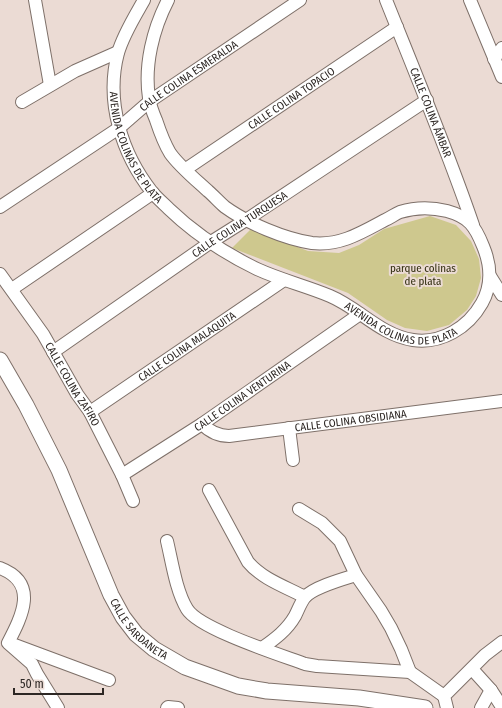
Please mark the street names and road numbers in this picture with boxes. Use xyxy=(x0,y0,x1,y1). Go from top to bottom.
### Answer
street label: CALLE COLINA ESMERALDA xyxy=(137,38,240,114)
street label: CALLE COLINA TOPACIO xyxy=(246,65,338,132)
street label: CALLE COLINA ÁMBAR xyxy=(407,66,454,159)
street label: AVENIDA COLINAS DE PLATA xyxy=(107,91,165,206)
street label: CALLE COLINA TURQUESA xyxy=(189,189,290,260)
street label: AVENIDA COLINAS DE PLATA xyxy=(342,299,460,348)
street label: CALLE COLINA MALAQUITA xyxy=(136,309,238,384)
street label: CALLE COLINA ZAFIRO xyxy=(42,340,102,428)
street label: CALLE COLINA VENTURINA xyxy=(192,358,293,434)
street label: CALLE COLINA OBSIDIANA xyxy=(294,407,408,435)
street label: CALLE SARDANETA xyxy=(107,596,170,663)

